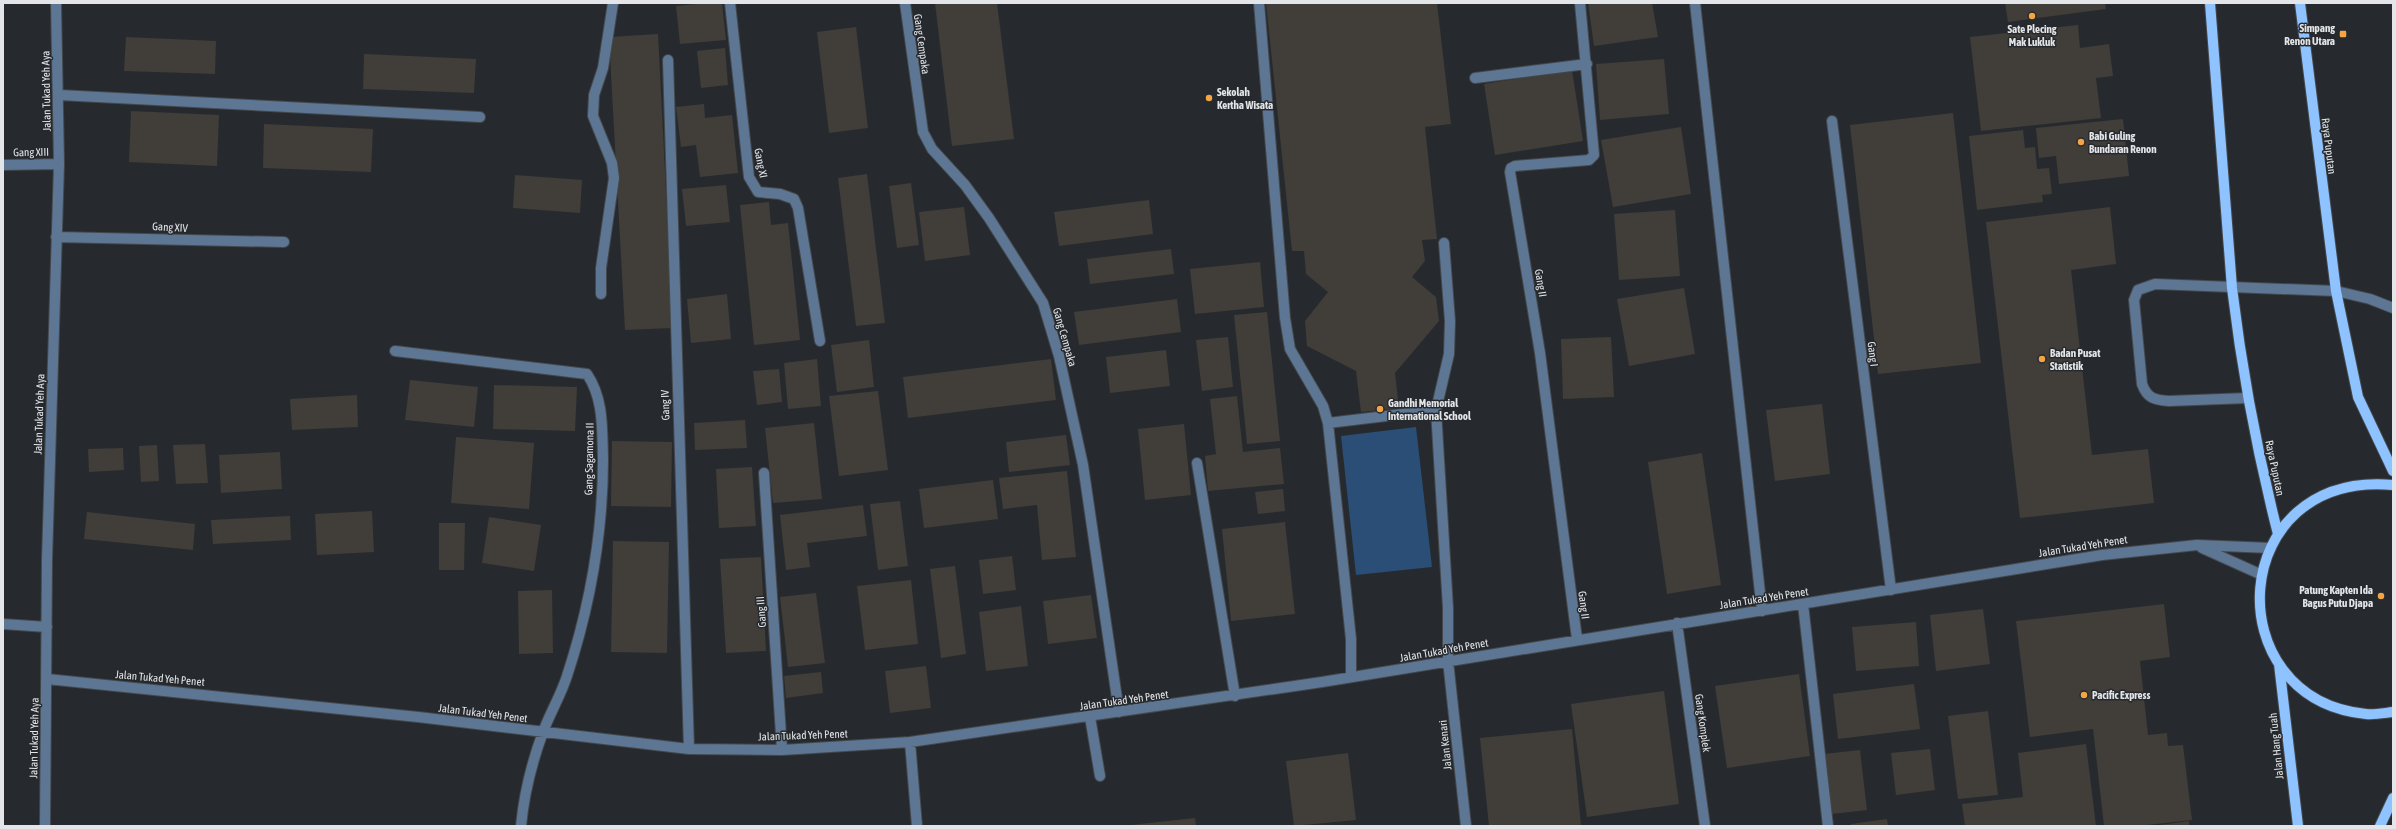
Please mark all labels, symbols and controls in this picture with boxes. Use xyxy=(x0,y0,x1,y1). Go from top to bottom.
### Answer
marker: Sate Plecing Mak Lukluk xyxy=(2027,11,2037,21)
street label: Gang Cempaka xyxy=(912,13,932,75)
place label: Simpang Renon Utara xyxy=(2284,22,2335,47)
place label: Sate Plecing Mak Lukluk xyxy=(2007,23,2057,48)
marker: Simpang Renon Utara xyxy=(2338,29,2348,39)
street label: Jalan Tukad Yeh Aya xyxy=(39,51,53,131)
place label: Sekolah Kertha Wisata xyxy=(1217,86,1273,111)
marker: Sekolah Kertha Wisata xyxy=(1204,93,1214,103)
street label: Raya Puputan xyxy=(2320,117,2338,175)
place label: Babi Guling Bundaran Renon xyxy=(2089,130,2157,155)
marker: Babi Guling Bundaran Renon xyxy=(2076,137,2086,147)
street label: Gang XIII xyxy=(13,146,49,158)
street label: Gang XI xyxy=(752,147,770,179)
street label: Gang XIV xyxy=(152,220,189,234)
street label: Gang II xyxy=(1533,268,1549,298)
street label: Gang Cempaka xyxy=(1051,306,1079,368)
street label: Gang I xyxy=(1866,341,1880,367)
place label: Badan Pusat Statistik xyxy=(2050,347,2101,372)
marker: Badan Pusat Statistik xyxy=(2037,354,2047,364)
street label: Jalan Tukad Yeh Aya xyxy=(32,373,46,455)
street label: Gang IV xyxy=(658,389,672,421)
place label: Gandhi Memorial International School xyxy=(1388,397,1472,422)
marker: Gandhi Memorial International School xyxy=(1375,404,1385,414)
street label: Gang Sagamona II xyxy=(582,423,596,495)
street label: Raya Puputan xyxy=(2263,439,2287,497)
street label: Jalan Tukad Yeh Penet xyxy=(2038,533,2128,559)
place label: Patung Kapten Ida Bagus Putu Djapa xyxy=(2299,584,2373,609)
street label: Jalan Tukad Yeh Penet xyxy=(1719,585,1809,611)
street label: Gang II xyxy=(1576,590,1592,620)
marker: Patung Kapten Ida Bagus Putu Djapa xyxy=(2376,591,2386,601)
street label: Gang III xyxy=(754,596,768,628)
street label: Jalan Tukad Yeh Penet xyxy=(1399,636,1489,664)
street label: Jalan Tukad Yeh Penet xyxy=(115,668,205,688)
street label: Jalan Tukad Yeh Penet xyxy=(1079,688,1169,712)
place label: Pacific Express xyxy=(2092,689,2150,701)
marker: Pacific Express xyxy=(2079,690,2089,700)
street label: Gang Komplek xyxy=(1693,693,1713,753)
street label: Jalan Tukad Yeh Aya xyxy=(27,698,41,778)
street label: Jalan Tukad Yeh Penet xyxy=(438,702,528,724)
street label: Jalan Hang Tuah xyxy=(2267,712,2285,780)
street label: Jalan Kenari xyxy=(1436,720,1454,770)
street label: Jalan Tukad Yeh Penet xyxy=(758,727,848,743)

